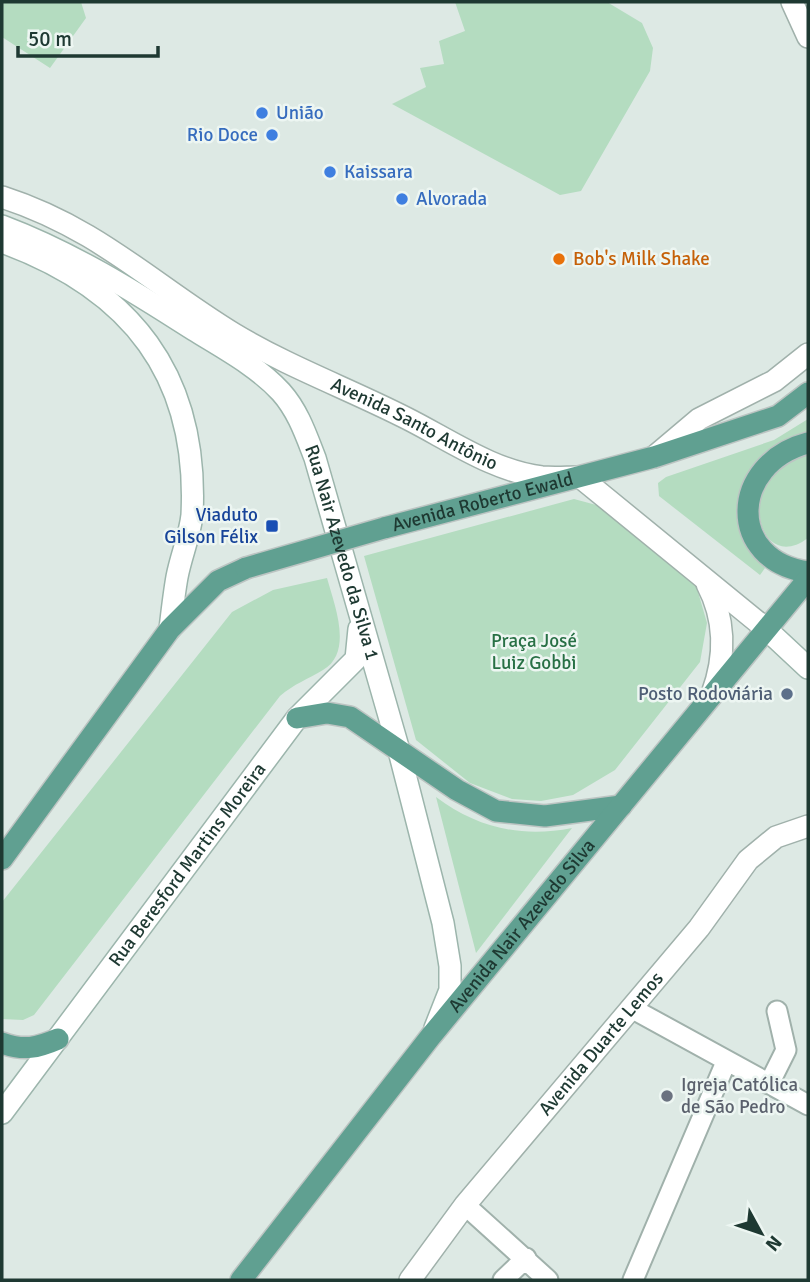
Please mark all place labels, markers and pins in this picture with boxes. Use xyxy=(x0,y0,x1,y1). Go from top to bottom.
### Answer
place label: União xyxy=(276,101,324,125)
marker: União xyxy=(254,105,270,121)
place label: Rio Doce xyxy=(187,123,258,147)
marker: Rio Doce xyxy=(264,127,280,143)
place label: Kaissara xyxy=(344,160,413,184)
marker: Kaissara xyxy=(322,164,338,180)
place label: Alvorada xyxy=(416,187,487,211)
marker: Alvorada xyxy=(394,191,410,207)
place label: Bob's Milk Shake xyxy=(573,247,710,271)
marker: Bob's Milk Shake xyxy=(551,251,567,267)
place label: Viaduto Gilson Félix xyxy=(164,503,258,549)
marker: Viaduto Gilson Félix xyxy=(264,518,280,534)
place label: Posto Rodoviária xyxy=(638,682,773,706)
marker: Posto Rodoviária xyxy=(779,686,795,702)
place label: Igreja Católica de São Pedro xyxy=(681,1073,798,1119)
marker: Igreja Católica de São Pedro xyxy=(659,1088,675,1104)

